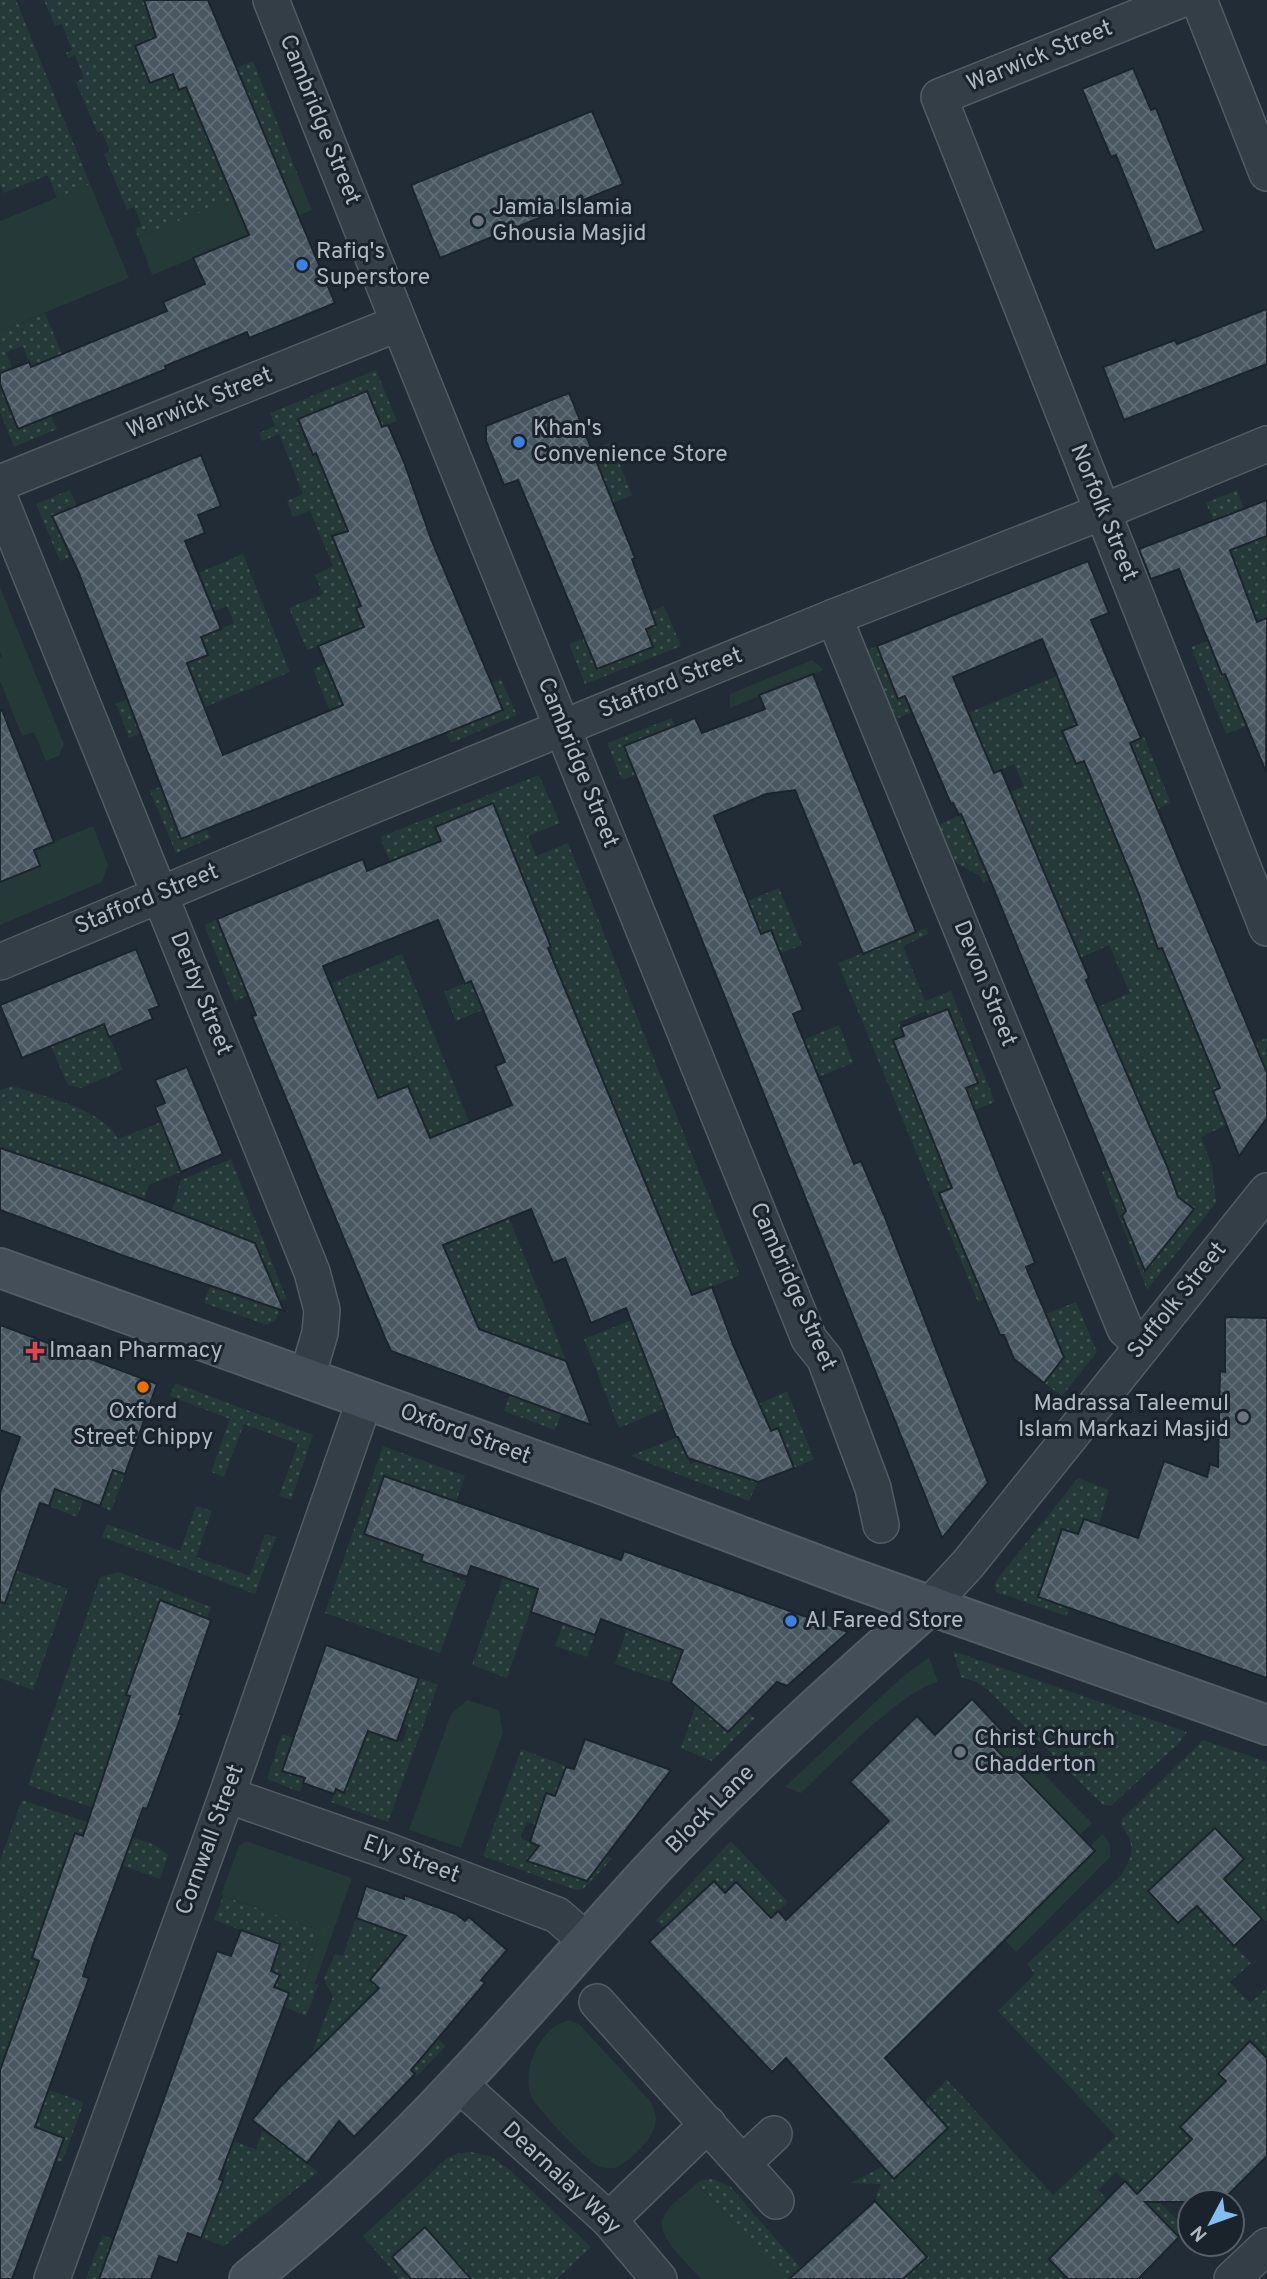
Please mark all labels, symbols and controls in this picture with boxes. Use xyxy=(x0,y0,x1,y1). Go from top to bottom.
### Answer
street label: Warwick Street xyxy=(963,15,1117,99)
street label: Cambridge Street xyxy=(272,31,366,209)
place label: Jamia Islamia Ghousia Masjid xyxy=(492,194,646,249)
marker: Jamia Islamia Ghousia Masjid xyxy=(470,213,486,229)
place label: Rafiq's Superstore xyxy=(316,238,430,293)
marker: Rafiq's Superstore xyxy=(294,257,310,273)
street label: Warwick Street xyxy=(123,362,277,446)
place label: Khan's Convenience Store xyxy=(533,415,728,470)
marker: Khan's Convenience Store xyxy=(511,434,527,450)
street label: Norfolk Street xyxy=(1062,440,1144,586)
street label: Stafford Street xyxy=(595,642,747,726)
street label: Cambridge Street xyxy=(530,674,624,852)
street label: Stafford Street xyxy=(71,858,223,942)
street label: Devon Street xyxy=(946,917,1022,1051)
street label: Derby Street xyxy=(162,928,238,1060)
street label: Cambridge Street xyxy=(742,1198,842,1376)
street label: Suffolk Street xyxy=(1122,1237,1234,1365)
place label: Imaan Pharmacy xyxy=(49,1337,223,1366)
marker: Imaan Pharmacy xyxy=(27,1343,43,1359)
marker: Oxford Street Chippy xyxy=(135,1379,151,1395)
place label: Madrassa Taleemul Islam Markazi Masjid xyxy=(1018,1390,1229,1445)
place label: Oxford Street Chippy xyxy=(73,1398,213,1453)
street label: Oxford Street xyxy=(395,1398,535,1472)
marker: Madrassa Taleemul Islam Markazi Masjid xyxy=(1235,1409,1251,1425)
place label: Al Fareed Store xyxy=(805,1607,963,1636)
marker: Al Fareed Store xyxy=(783,1613,799,1629)
place label: Christ Church Chadderton xyxy=(974,1725,1115,1780)
marker: Christ Church Chadderton xyxy=(952,1744,968,1760)
street label: Block Lane xyxy=(660,1759,762,1861)
street label: Cornwall Street xyxy=(170,1761,252,1919)
street label: Ely Street xyxy=(359,1829,463,1891)
street label: Dearnalay Way xyxy=(495,2116,627,2242)
north arrow xyxy=(1176,2188,1246,2258)
text: N xyxy=(1186,2220,1213,2246)

